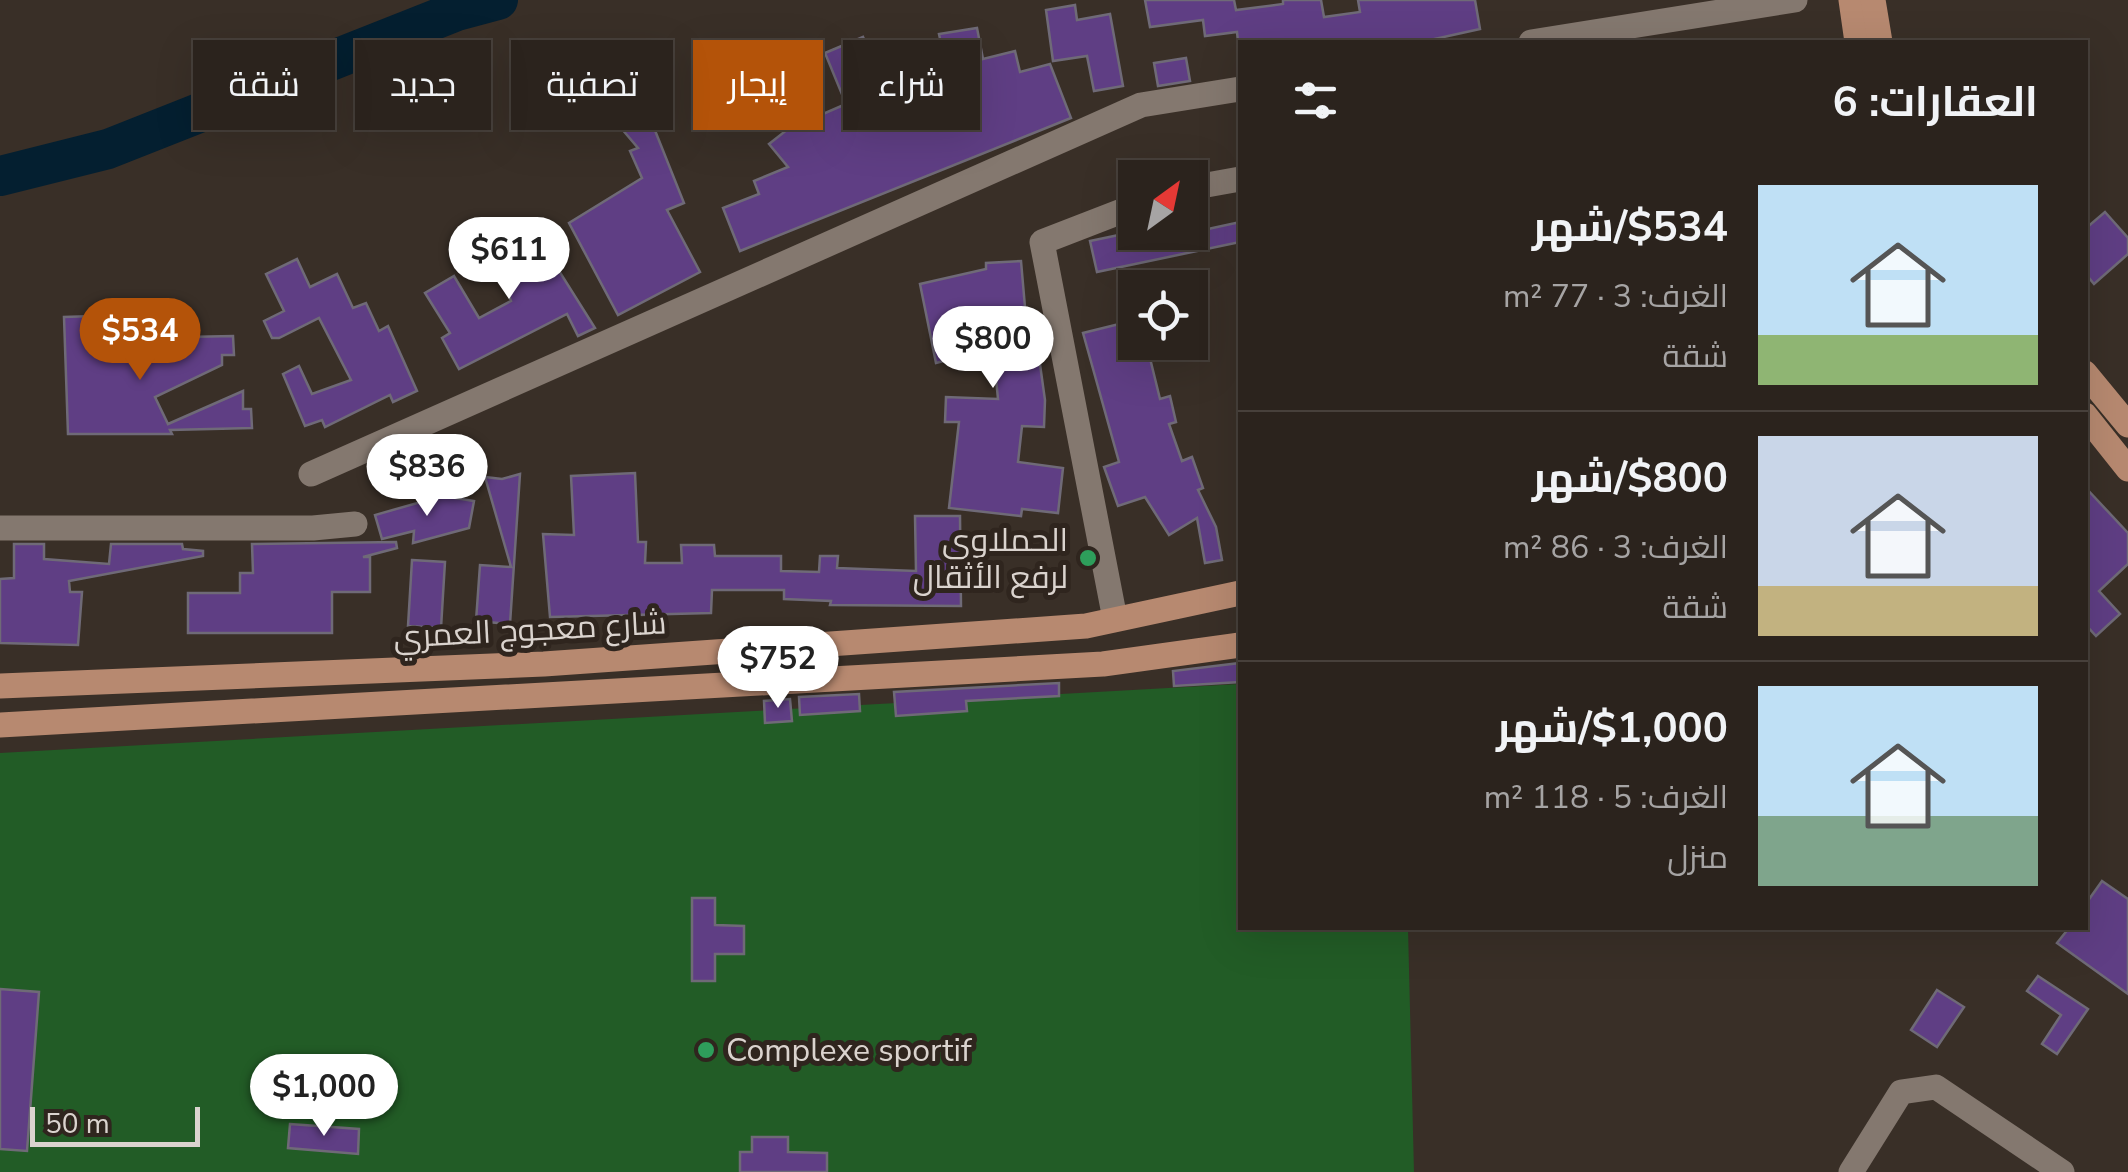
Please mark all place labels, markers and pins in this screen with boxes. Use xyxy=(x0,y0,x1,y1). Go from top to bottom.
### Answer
pin: $611 xyxy=(450,217,568,302)
pin: $534 xyxy=(81,298,199,383)
pin: $800 xyxy=(934,306,1052,391)
pin: $836 xyxy=(368,434,486,519)
place label: الحملاوي لرفع الأثقال xyxy=(913,519,1068,599)
marker: الحملاوي لرفع الأثقال xyxy=(1077,547,1099,569)
pin: $752 xyxy=(719,626,837,711)
place label: Complexe sportif xyxy=(726,1029,973,1072)
marker: Complexe sportif xyxy=(695,1039,717,1061)
pin: $1,000 xyxy=(243,1054,405,1139)

